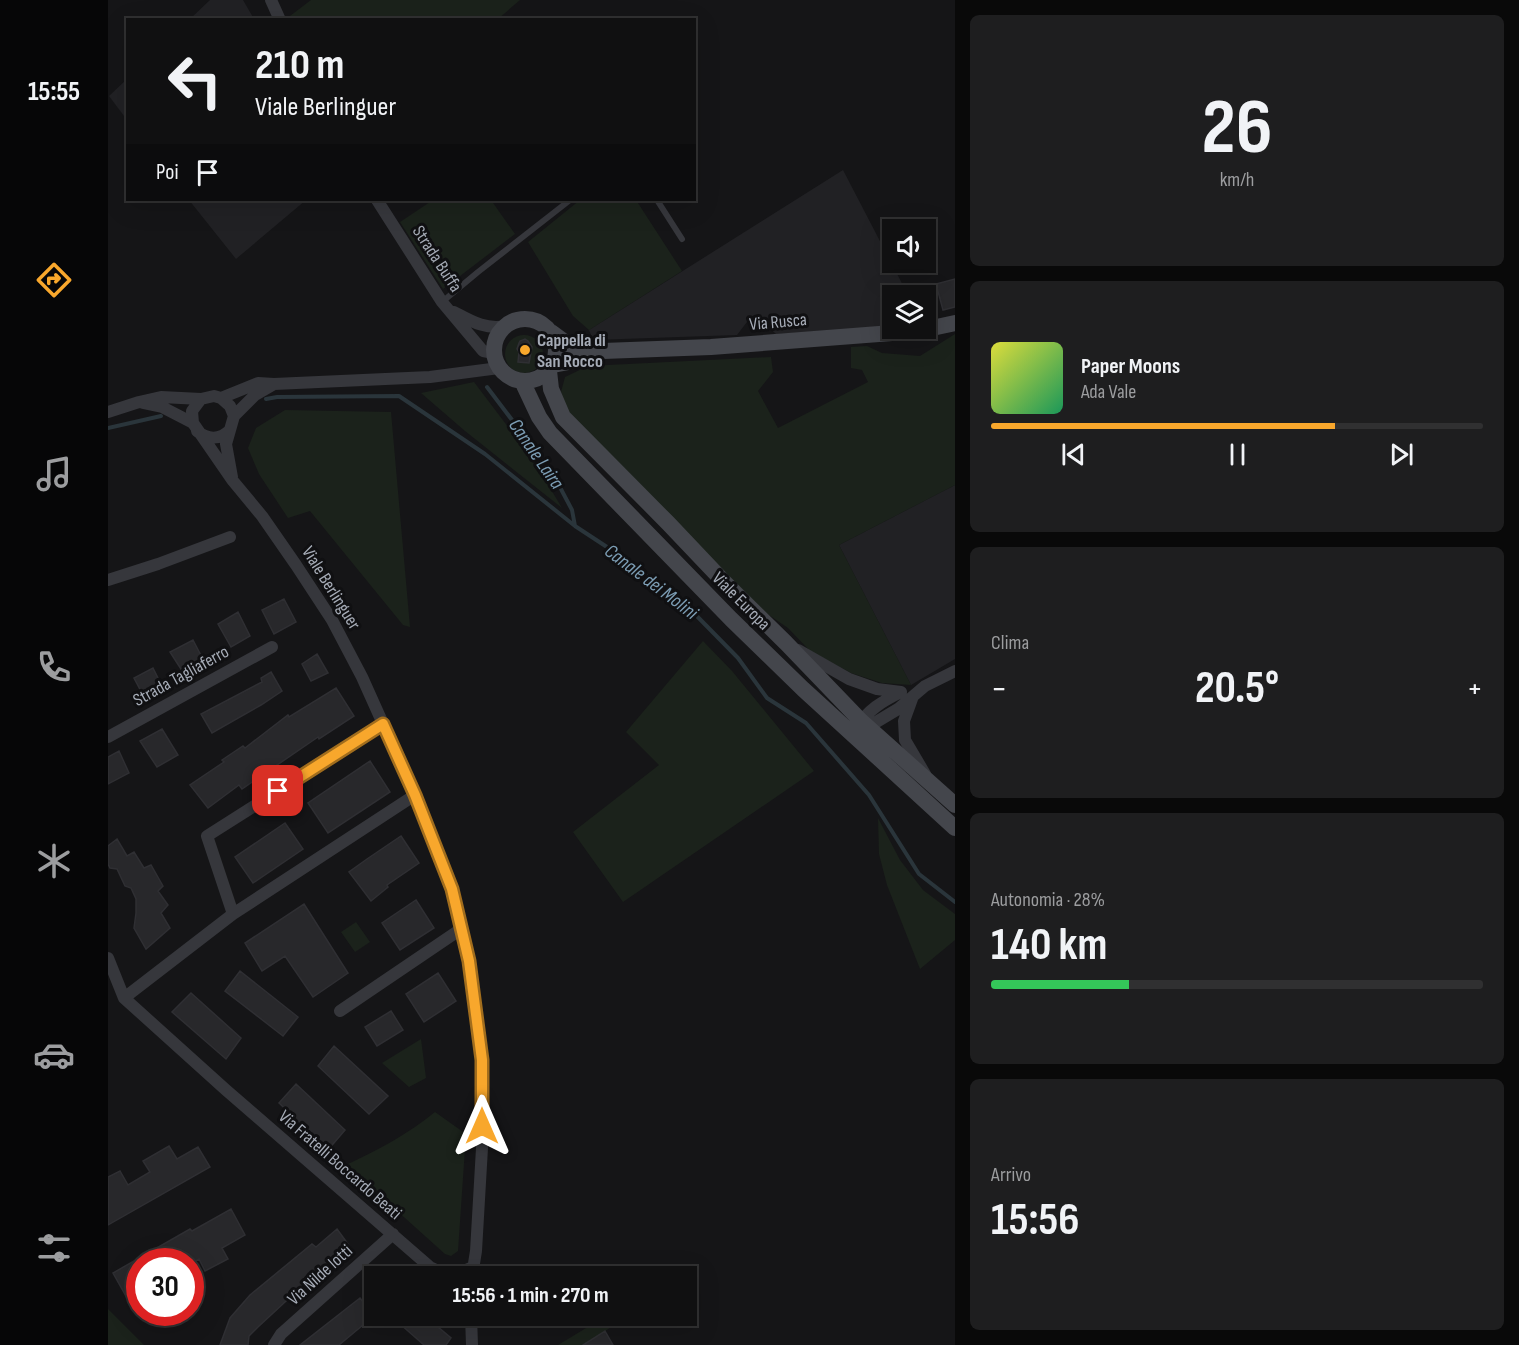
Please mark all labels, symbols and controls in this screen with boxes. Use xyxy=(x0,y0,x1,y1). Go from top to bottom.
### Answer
text: 210 m xyxy=(255,40,344,91)
icon: left xyxy=(156,42,234,120)
text: 15:55 xyxy=(28,76,80,108)
text: 26 xyxy=(1202,82,1272,175)
text: Viale Berlinguer xyxy=(255,91,396,123)
icon: arrive xyxy=(191,156,224,189)
text: Poi xyxy=(156,159,179,186)
text: km/h xyxy=(1220,168,1254,192)
map controls xyxy=(882,219,936,339)
button: sound xyxy=(882,219,936,273)
street label: Strada Buffa xyxy=(408,222,466,296)
icon: directions xyxy=(33,259,75,301)
button: layers xyxy=(882,285,936,339)
street label: Via Rusca xyxy=(748,309,808,335)
place label: Cappella di San Rocco xyxy=(537,330,606,372)
marker: Cappella di San Rocco xyxy=(518,343,532,357)
text: Paper Moons xyxy=(1081,353,1180,380)
text: Ada Vale xyxy=(1081,380,1136,404)
water label: Canale Laira xyxy=(503,414,569,494)
icon: previous xyxy=(1057,438,1090,471)
icon: pause xyxy=(1221,438,1254,471)
icon: next xyxy=(1385,438,1418,471)
icon: music xyxy=(33,453,75,495)
water label: Canale dei Molini xyxy=(600,539,704,626)
street label: Viale Berlinguer xyxy=(297,543,365,633)
street label: Viale Europa xyxy=(708,568,774,634)
text: Clima xyxy=(991,631,1029,655)
street label: Strada Tagliaferro xyxy=(130,641,232,711)
icon: phone xyxy=(33,646,75,688)
text: 20.5° xyxy=(1195,661,1279,716)
text: − xyxy=(991,669,1007,709)
text: + xyxy=(1467,669,1483,709)
pin xyxy=(252,765,303,816)
icon: arrive xyxy=(261,774,294,807)
icon: climate xyxy=(33,840,75,882)
text: Autonomia · 28% xyxy=(991,888,1105,912)
text: 140 km xyxy=(991,918,1107,973)
icon: car xyxy=(33,1034,75,1076)
position arrow xyxy=(450,1094,514,1158)
street label: Via Fratelli Boccardo Beati xyxy=(274,1106,406,1224)
text: Arrivo xyxy=(991,1163,1031,1187)
text: 15:56 xyxy=(991,1193,1079,1248)
icon: filters xyxy=(33,1227,75,1269)
street label: Via Nilde Iotti xyxy=(283,1240,357,1310)
speed limit sign: 30 xyxy=(126,1248,204,1326)
text: 15:56 · 1 min · 270 m xyxy=(452,1282,609,1309)

